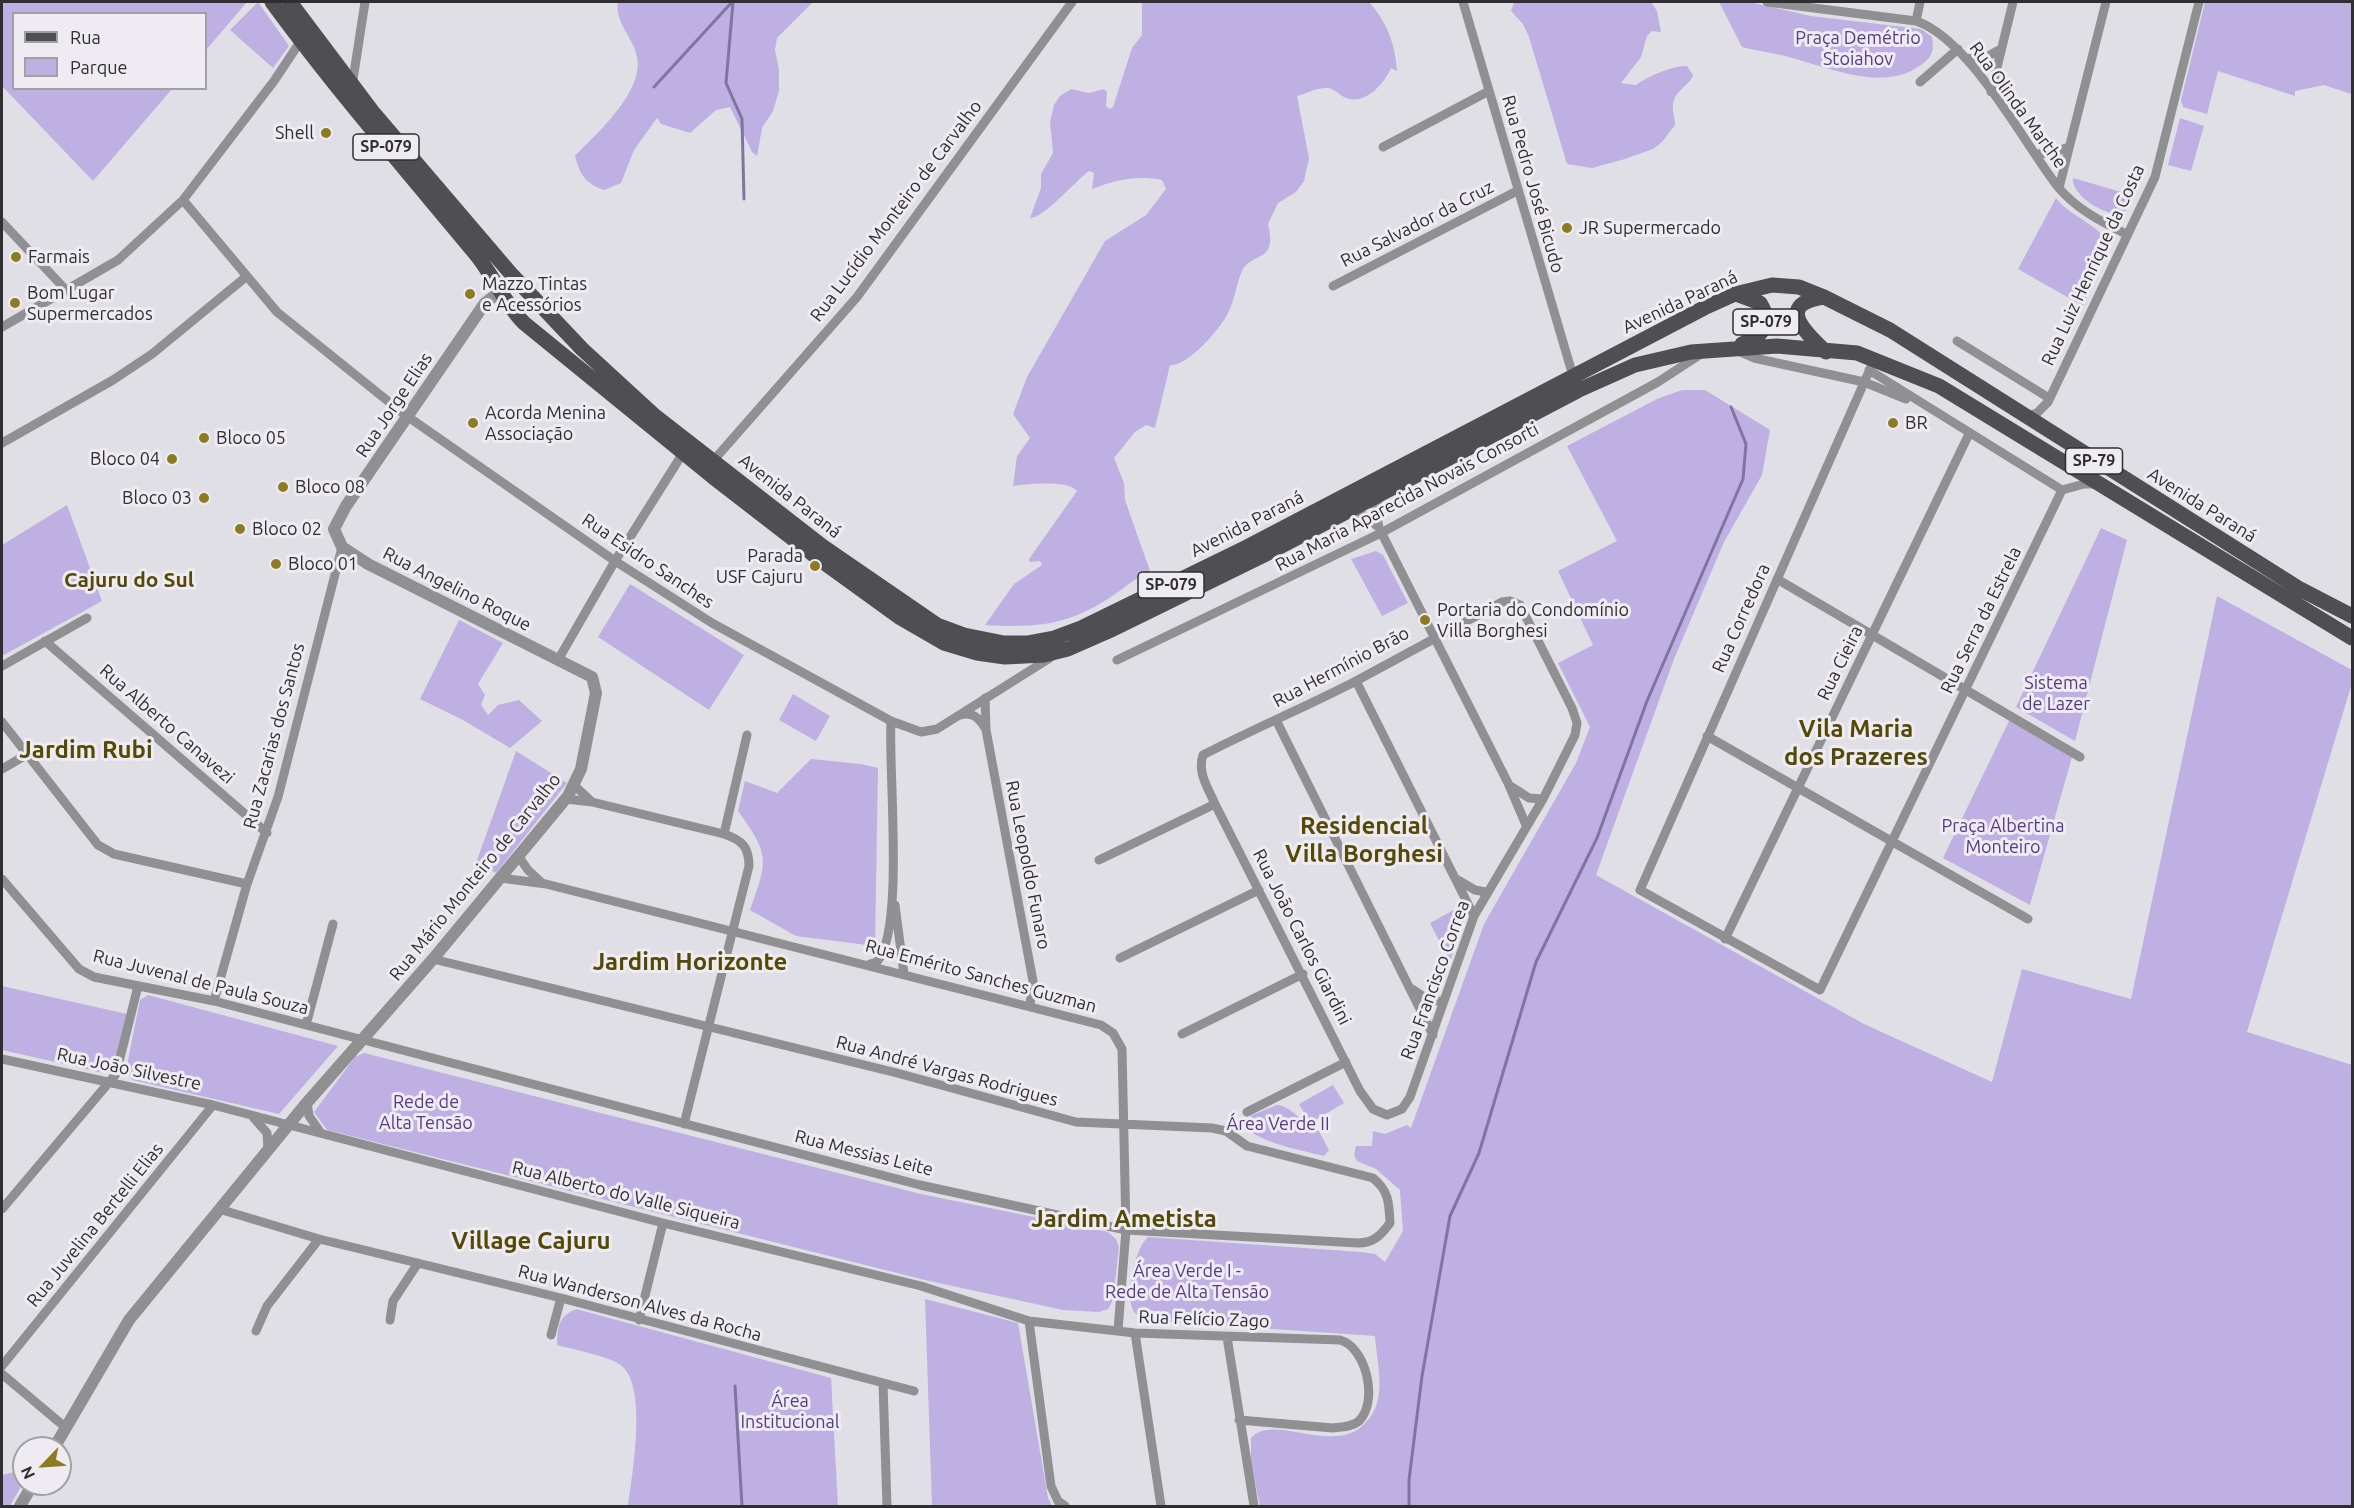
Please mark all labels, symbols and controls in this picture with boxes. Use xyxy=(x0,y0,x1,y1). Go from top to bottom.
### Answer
legend xyxy=(12,12,207,90)
text: Rua xyxy=(70,27,101,47)
park label: Praça Demétrio Stoiahov xyxy=(1795,27,1921,70)
street label: Rua Olinda Marthe xyxy=(1965,38,2071,172)
text: Parque xyxy=(70,57,127,77)
street label: Rua Pedro José Bicudo xyxy=(1497,93,1569,275)
street label: Rua Lucídio Monteiro de Carvalho xyxy=(806,96,986,326)
place label: Shell xyxy=(275,122,314,144)
marker: Shell xyxy=(319,126,333,140)
road number: SP-079 xyxy=(353,134,419,160)
street label: Rua Luiz Henrique da Costa xyxy=(2037,161,2149,369)
street label: Rua Salvador da Cruz xyxy=(1337,176,1497,272)
place label: JR Supermercado xyxy=(1579,217,1721,239)
marker: JR Supermercado xyxy=(1560,221,1574,235)
place label: Farmais xyxy=(28,246,90,268)
marker: Farmais xyxy=(9,250,23,264)
street label: Avenida Paraná xyxy=(1619,266,1741,338)
place label: Mazzo Tintas e Acessórios xyxy=(482,273,587,316)
place label: Bom Lugar Supermercados xyxy=(27,282,153,324)
marker: Mazzo Tintas e Acessórios xyxy=(463,287,477,301)
marker: Bom Lugar Supermercados xyxy=(8,296,22,310)
road number: SP-079 xyxy=(1733,309,1799,335)
street label: Rua Jorge Elias xyxy=(351,349,437,461)
place label: Acorda Menina Associação xyxy=(485,402,606,444)
place label: BR xyxy=(1905,412,1928,434)
marker: Acorda Menina Associação xyxy=(466,416,480,430)
marker: BR xyxy=(1886,416,1900,430)
street label: Rua Maria Aparecida Novais Consorti xyxy=(1272,418,1542,576)
place label: Bloco 05 xyxy=(216,427,286,449)
marker: Bloco 05 xyxy=(197,431,211,445)
place label: Bloco 04 xyxy=(90,448,160,470)
road number: SP-79 xyxy=(2066,448,2122,474)
street label: Avenida Paraná xyxy=(734,449,846,543)
marker: Bloco 04 xyxy=(165,452,179,466)
street label: Avenida Paraná xyxy=(2144,463,2260,547)
place label: Bloco 08 xyxy=(295,476,365,498)
marker: Bloco 08 xyxy=(276,480,290,494)
street label: Avenida Paraná xyxy=(1187,486,1307,562)
place label: Bloco 03 xyxy=(122,487,192,509)
marker: Bloco 03 xyxy=(197,491,211,505)
street label: Rua Esidro Sanches xyxy=(578,509,718,613)
place label: Bloco 02 xyxy=(252,518,322,540)
marker: Bloco 02 xyxy=(233,522,247,536)
street label: Rua Angelino Roque xyxy=(379,542,535,636)
street label: Rua Serra da Estrela xyxy=(1936,543,2026,697)
place label: Parada USF Cajuru xyxy=(716,545,803,588)
place label: Bloco 01 xyxy=(288,553,358,575)
marker: Bloco 01 xyxy=(269,557,283,571)
marker: Parada USF Cajuru xyxy=(808,559,822,573)
street label: Rua Corredora xyxy=(1707,560,1775,676)
district label: Cajuru do Sul xyxy=(64,567,194,593)
road number: SP-079 xyxy=(1138,572,1204,598)
place label: Portaria do Condomínio Villa Borghesi xyxy=(1437,599,1629,642)
marker: Portaria do Condomínio Villa Borghesi xyxy=(1418,613,1432,627)
street label: Rua Hermínio Brão xyxy=(1269,622,1413,712)
street label: Rua Cieira xyxy=(1813,622,1867,704)
street label: Rua Zacarias dos Santos xyxy=(239,641,309,831)
street label: Rua Alberto Canavezi xyxy=(95,660,239,788)
park label: Sistema de Lazer xyxy=(2022,672,2090,714)
district label: Vila Maria dos Prazeres xyxy=(1784,715,1928,771)
district label: Jardim Rubi xyxy=(19,736,153,764)
street label: Rua Mário Monteiro de Carvalho xyxy=(385,769,565,985)
street label: Rua Leopoldo Funaro xyxy=(1001,779,1055,951)
district label: Residencial Villa Borghesi xyxy=(1285,812,1443,868)
park label: Praça Albertina Monteiro xyxy=(1941,815,2065,858)
street label: Rua João Carlos Giardini xyxy=(1248,845,1356,1029)
street label: Rua Francisco Correa xyxy=(1396,897,1474,1063)
street label: Rua Emérito Sanches Guzman xyxy=(863,935,1099,1017)
street label: Rua Juvenal de Paula Souza xyxy=(91,945,311,1019)
district label: Jardim Horizonte xyxy=(593,948,787,976)
street label: Rua André Vargas Rodrigues xyxy=(834,1031,1060,1111)
street label: Rua João Silvestre xyxy=(55,1043,203,1095)
park label: Rede de Alta Tensão xyxy=(379,1091,473,1134)
park label: Área Verde II xyxy=(1226,1113,1330,1135)
street label: Rua Messias Leite xyxy=(792,1125,936,1181)
street label: Rua Juvelina Bertelli Elias xyxy=(22,1139,168,1311)
street label: Rua Alberto do Valle Siqueira xyxy=(510,1156,742,1234)
district label: Jardim Ametista xyxy=(1031,1205,1217,1233)
district label: Village Cajuru xyxy=(451,1227,611,1255)
street label: Rua Wanderson Alves da Rocha xyxy=(516,1260,764,1346)
park label: Área Verde I - Rede de Alta Tensão xyxy=(1105,1260,1269,1302)
street label: Rua Felício Zago xyxy=(1138,1306,1270,1332)
park label: Área Institucional xyxy=(740,1390,840,1432)
north arrow xyxy=(12,1436,72,1496)
text: N xyxy=(17,1464,38,1482)

